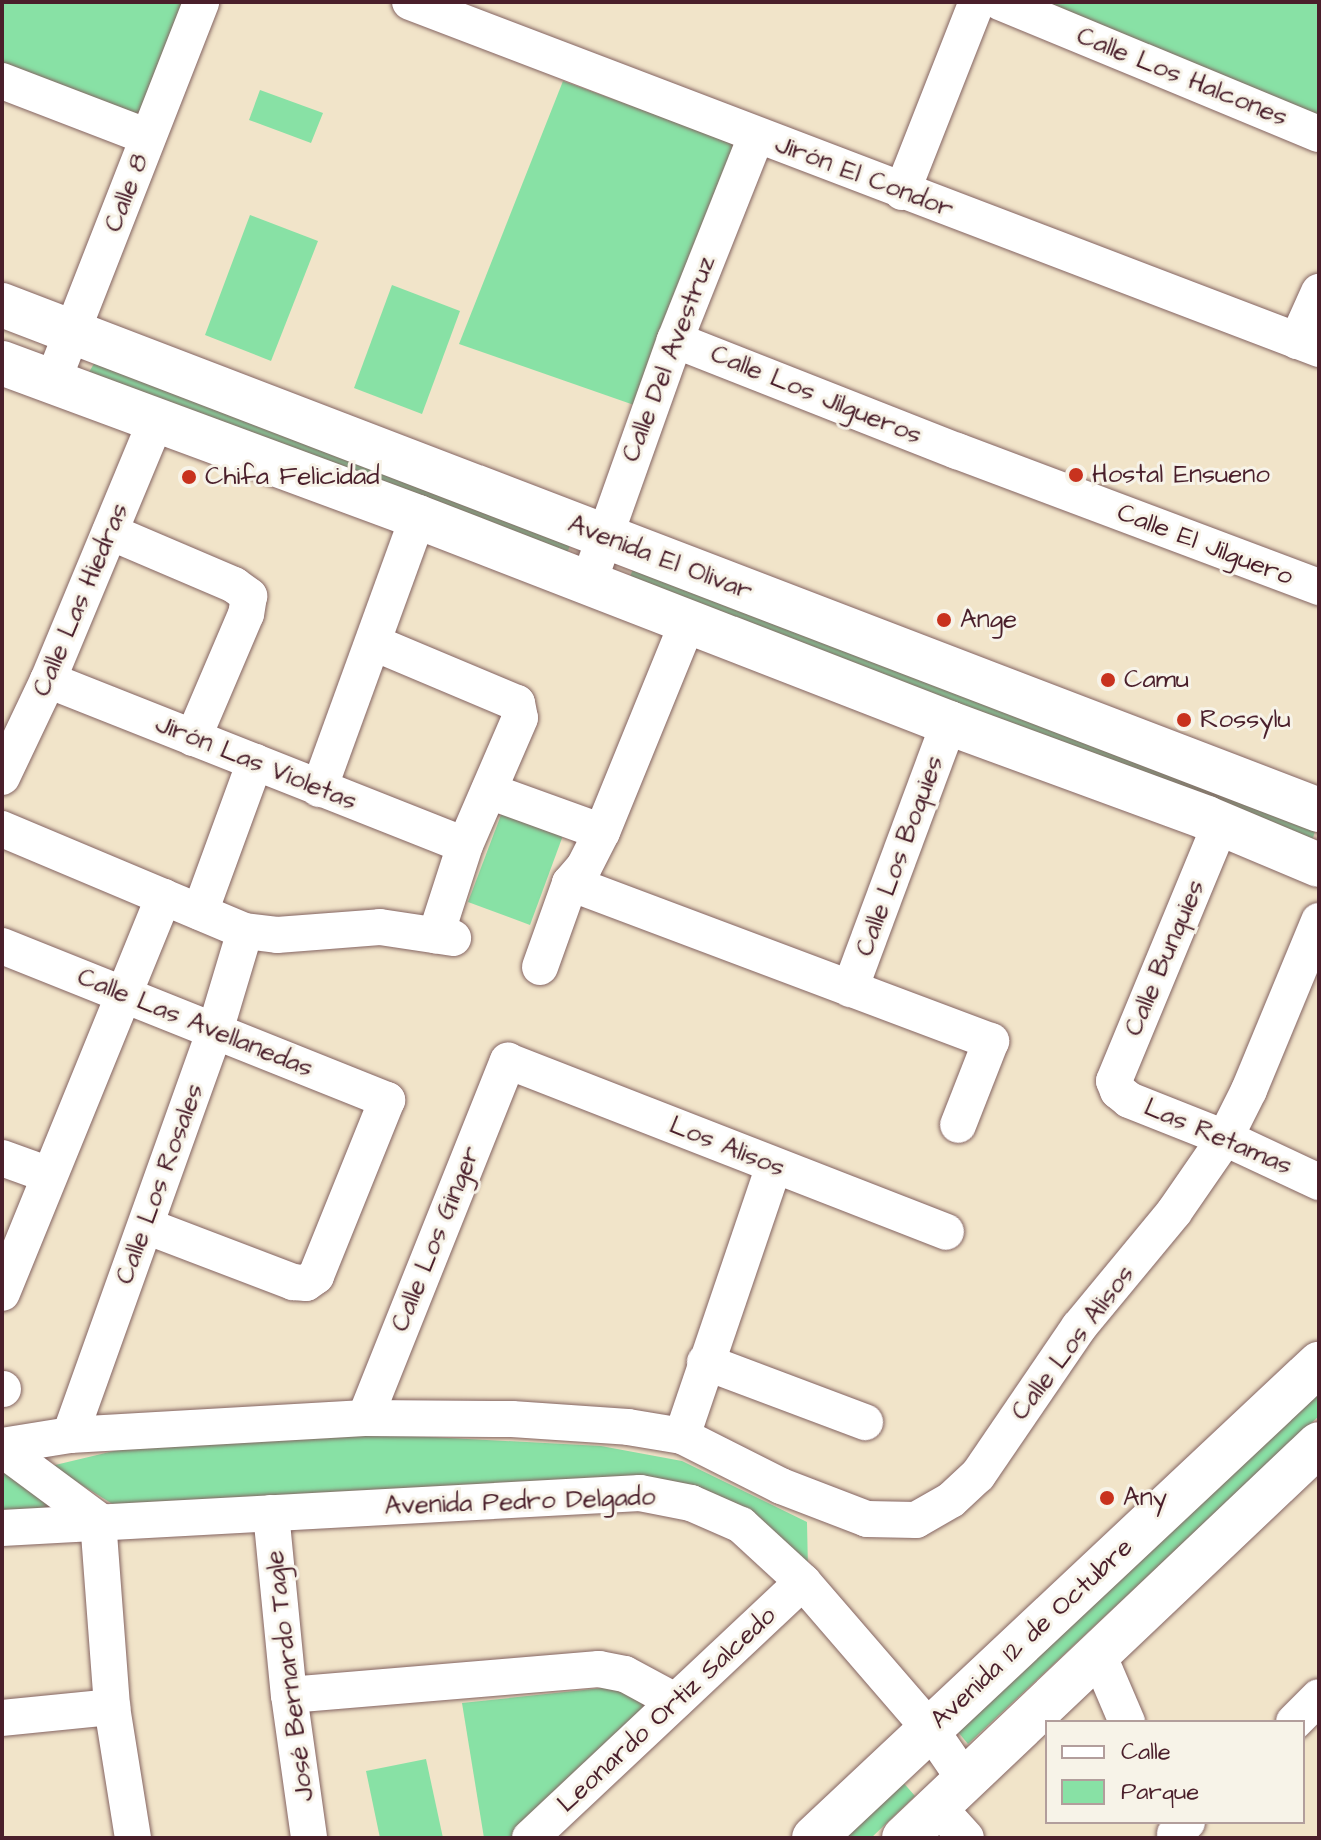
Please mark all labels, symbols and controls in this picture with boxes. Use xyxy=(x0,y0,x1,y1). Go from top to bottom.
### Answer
street label: Calle Los Halcones xyxy=(1072,20,1292,134)
street label: Jirón El Condor xyxy=(771,129,957,225)
street label: Calle 8 xyxy=(98,150,156,236)
street label: Calle Del Avestruz xyxy=(615,252,723,466)
street label: Calle Los Jilgueros xyxy=(706,338,926,452)
place label: Hostal Ensueno xyxy=(1092,459,1270,491)
place label: Chifa Felicidad xyxy=(205,461,380,493)
marker: Hostal Ensueno xyxy=(1067,466,1085,484)
marker: Chifa Felicidad xyxy=(180,468,198,486)
street label: Calle El Jilguero xyxy=(1113,497,1297,593)
street label: Calle Las Hiedras xyxy=(26,499,136,701)
street label: Avenida El Olivar xyxy=(564,509,756,607)
place label: Ange xyxy=(960,604,1017,636)
marker: Ange xyxy=(935,611,953,629)
place label: Camu xyxy=(1124,664,1189,696)
marker: Camu xyxy=(1099,671,1117,689)
place label: Rossylu xyxy=(1200,704,1291,736)
street label: Jirón Las Violetas xyxy=(151,708,361,818)
marker: Rossylu xyxy=(1175,711,1193,729)
street label: Calle Los Boquies xyxy=(849,751,951,961)
street label: Calle Bunquies xyxy=(1118,875,1212,1041)
street label: Calle Las Avellanedas xyxy=(73,961,317,1085)
street label: Calle Los Rosales xyxy=(109,1080,211,1288)
street label: Las Retamas xyxy=(1139,1092,1297,1182)
street label: Los Alisos xyxy=(665,1110,789,1184)
street label: Calle Los Ginger xyxy=(385,1142,487,1336)
street label: Calle Los Alisos xyxy=(1005,1259,1141,1427)
street label: Avenida Pedro Delgado xyxy=(384,1482,656,1522)
place label: Any xyxy=(1123,1482,1167,1514)
marker: Any xyxy=(1098,1489,1116,1507)
street label: Avenida 12 de Octubre xyxy=(924,1532,1140,1736)
street label: José Bernardo Tagle xyxy=(259,1549,321,1803)
street label: Leonardo Ortiz Salcedo xyxy=(551,1601,783,1819)
legend xyxy=(1045,1720,1305,1824)
text: Calle xyxy=(1121,1735,1171,1769)
text: Parque xyxy=(1121,1775,1199,1809)

